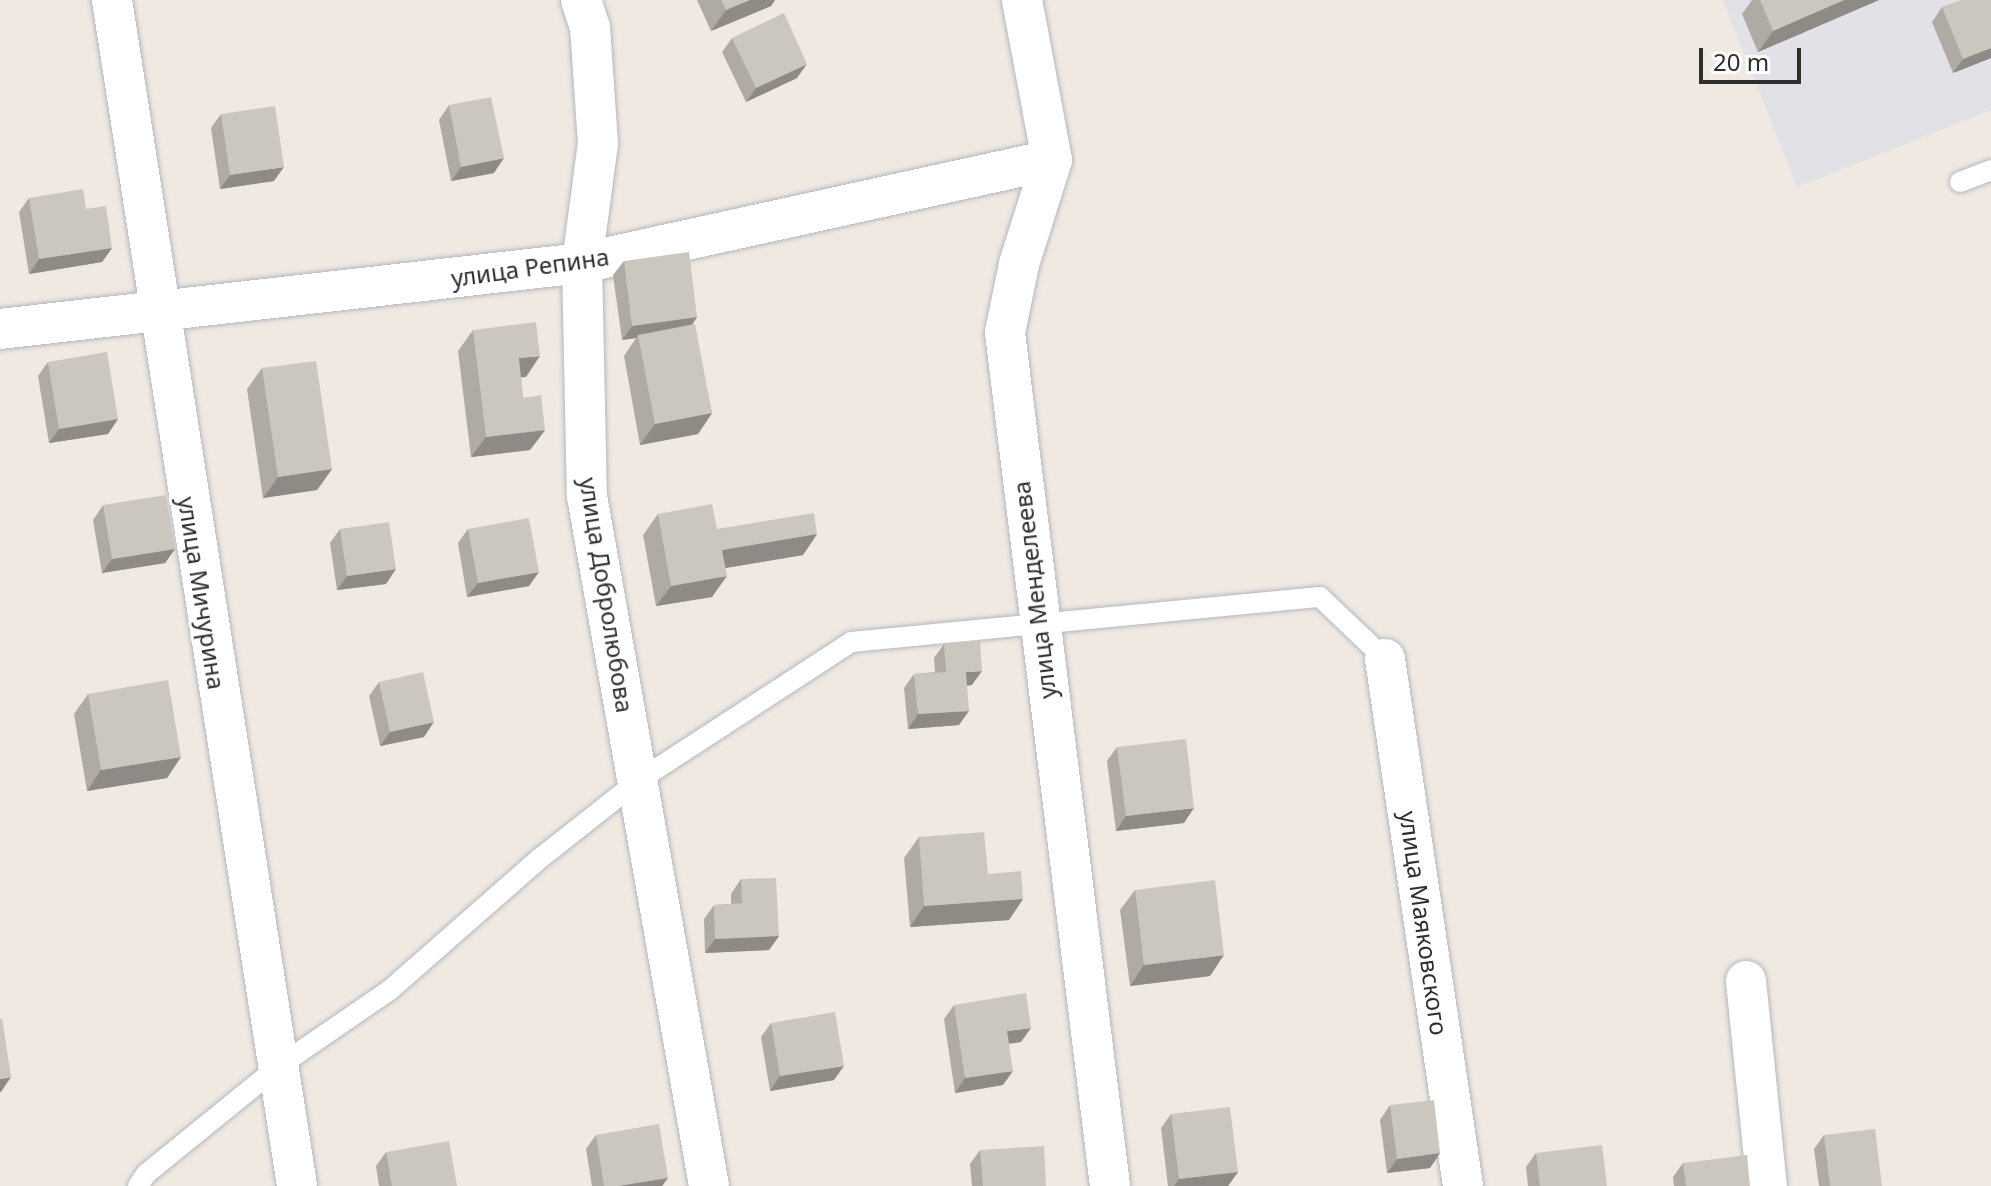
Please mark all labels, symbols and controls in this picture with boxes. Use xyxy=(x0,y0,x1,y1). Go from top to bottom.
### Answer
scale bar xyxy=(1703,32,1805,82)
text: 20 m xyxy=(1713,45,1769,78)
street label: улица Репина xyxy=(449,242,611,292)
street label: улица Добролюбова xyxy=(574,475,640,715)
street label: улица Менделеева xyxy=(1006,479,1062,701)
street label: улица Мичурина xyxy=(173,495,231,691)
street label: улица Маяковского xyxy=(1394,809,1454,1037)

